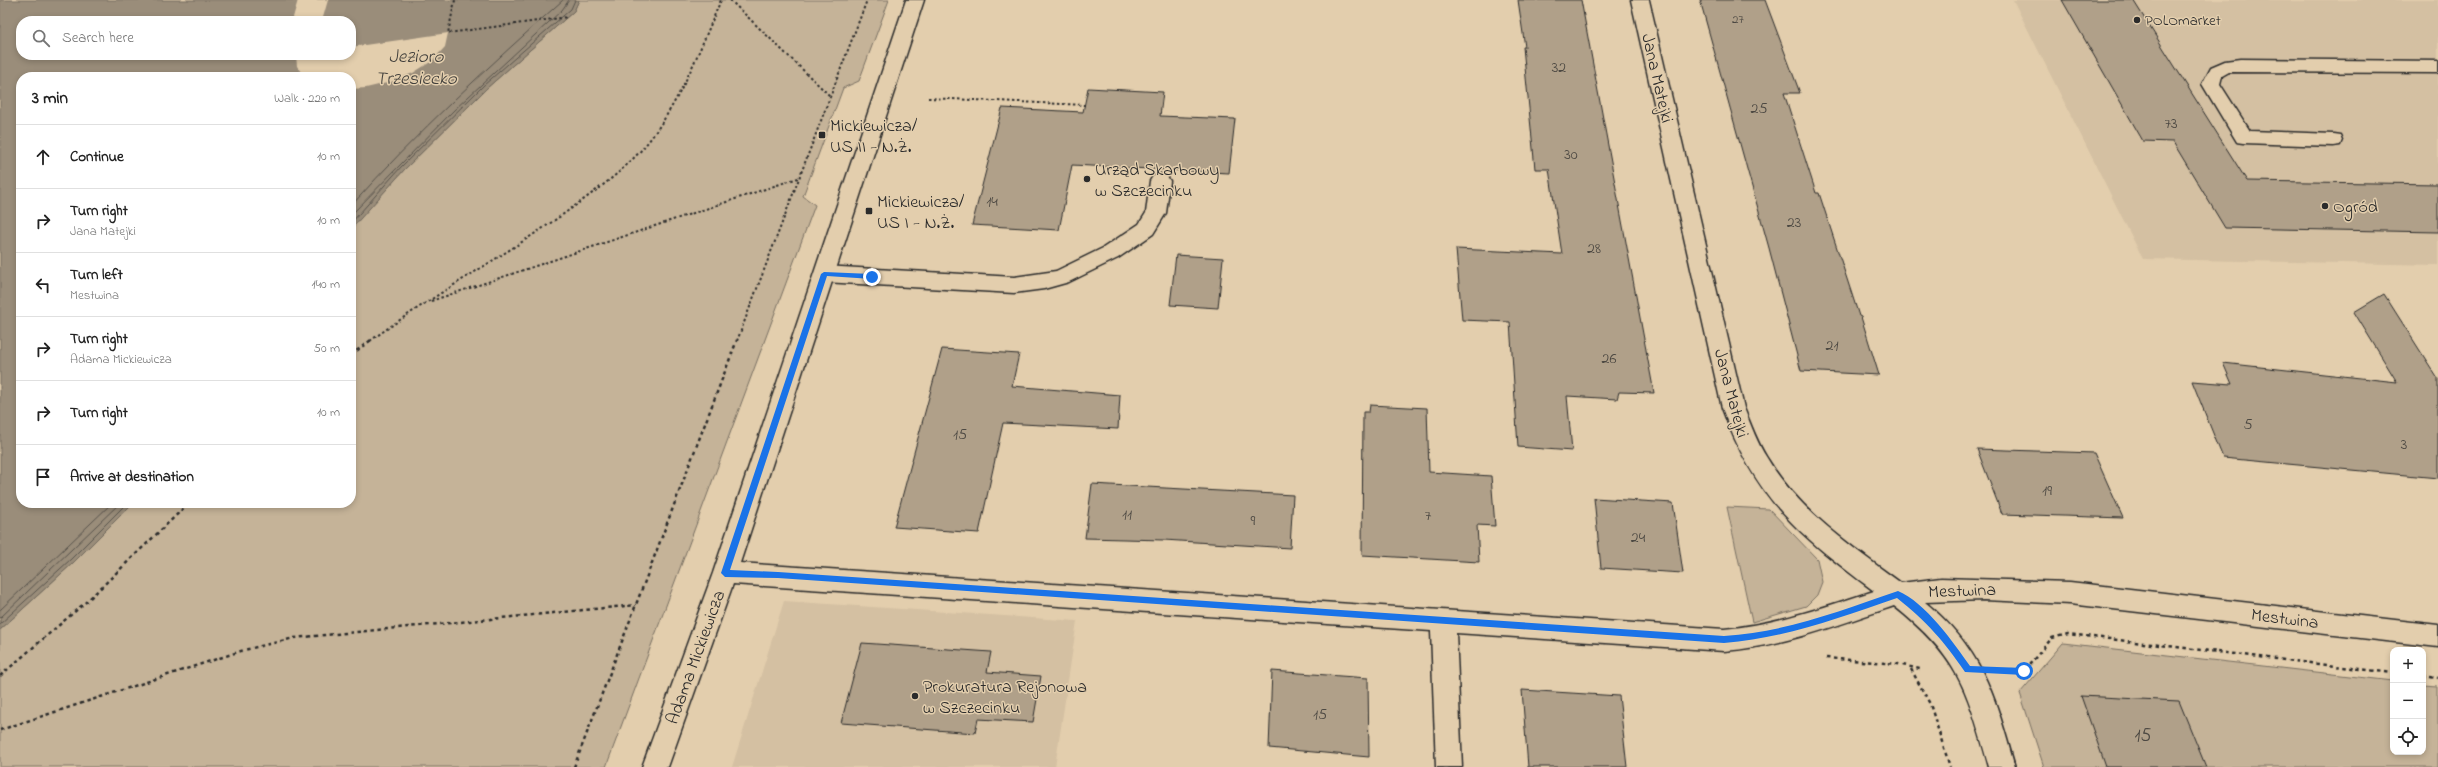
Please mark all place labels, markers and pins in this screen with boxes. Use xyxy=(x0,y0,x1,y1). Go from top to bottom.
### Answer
place label: POLOmarket xyxy=(2145,10,2221,32)
marker: POLOmarket xyxy=(2132,15,2142,25)
place label: Mickiewicza/ US II - N.Ż. xyxy=(830,114,918,161)
marker: Mickiewicza/ US II - N.Ż. xyxy=(817,130,827,140)
place label: Urząd Skarbowy w Szczecinku xyxy=(1095,158,1219,205)
marker: Urząd Skarbowy w Szczecinku xyxy=(1082,174,1092,184)
place label: Mickiewicza/ US I - N.Ż. xyxy=(877,190,965,237)
place label: Ogród xyxy=(2333,195,2378,222)
marker: Ogród xyxy=(2320,201,2330,211)
marker: Mickiewicza/ US I - N.Ż. xyxy=(864,206,874,216)
place label: Prokuratura Rejonowa w Szczecinku xyxy=(923,675,1087,722)
marker: Prokuratura Rejonowa w Szczecinku xyxy=(910,691,920,701)

